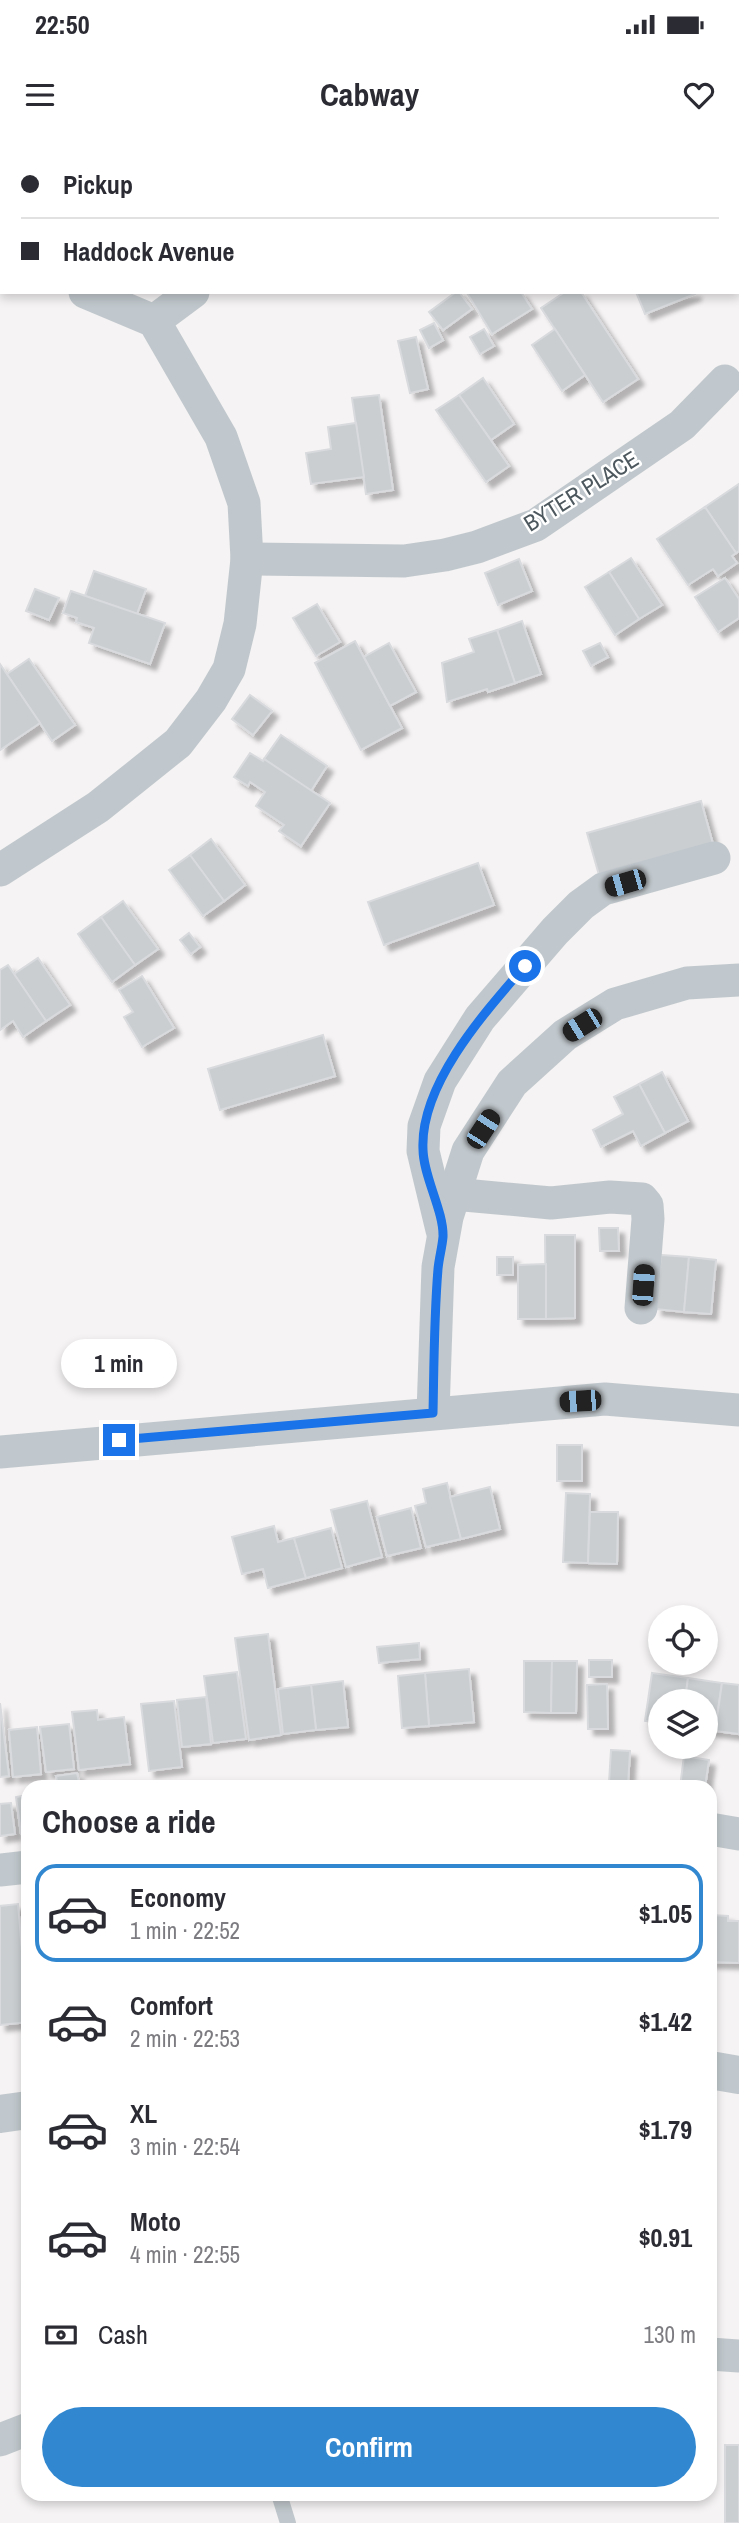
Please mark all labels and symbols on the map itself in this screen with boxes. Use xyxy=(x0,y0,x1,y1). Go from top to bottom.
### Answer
street label: BYTER PLACE xyxy=(517,443,644,538)
car xyxy=(602,867,649,899)
route start xyxy=(509,950,541,982)
car xyxy=(559,1005,606,1045)
car xyxy=(463,1106,504,1152)
car xyxy=(632,1263,655,1307)
callout: 1 min xyxy=(61,1338,177,1388)
car xyxy=(559,1389,602,1413)
route end xyxy=(103,1424,135,1456)

